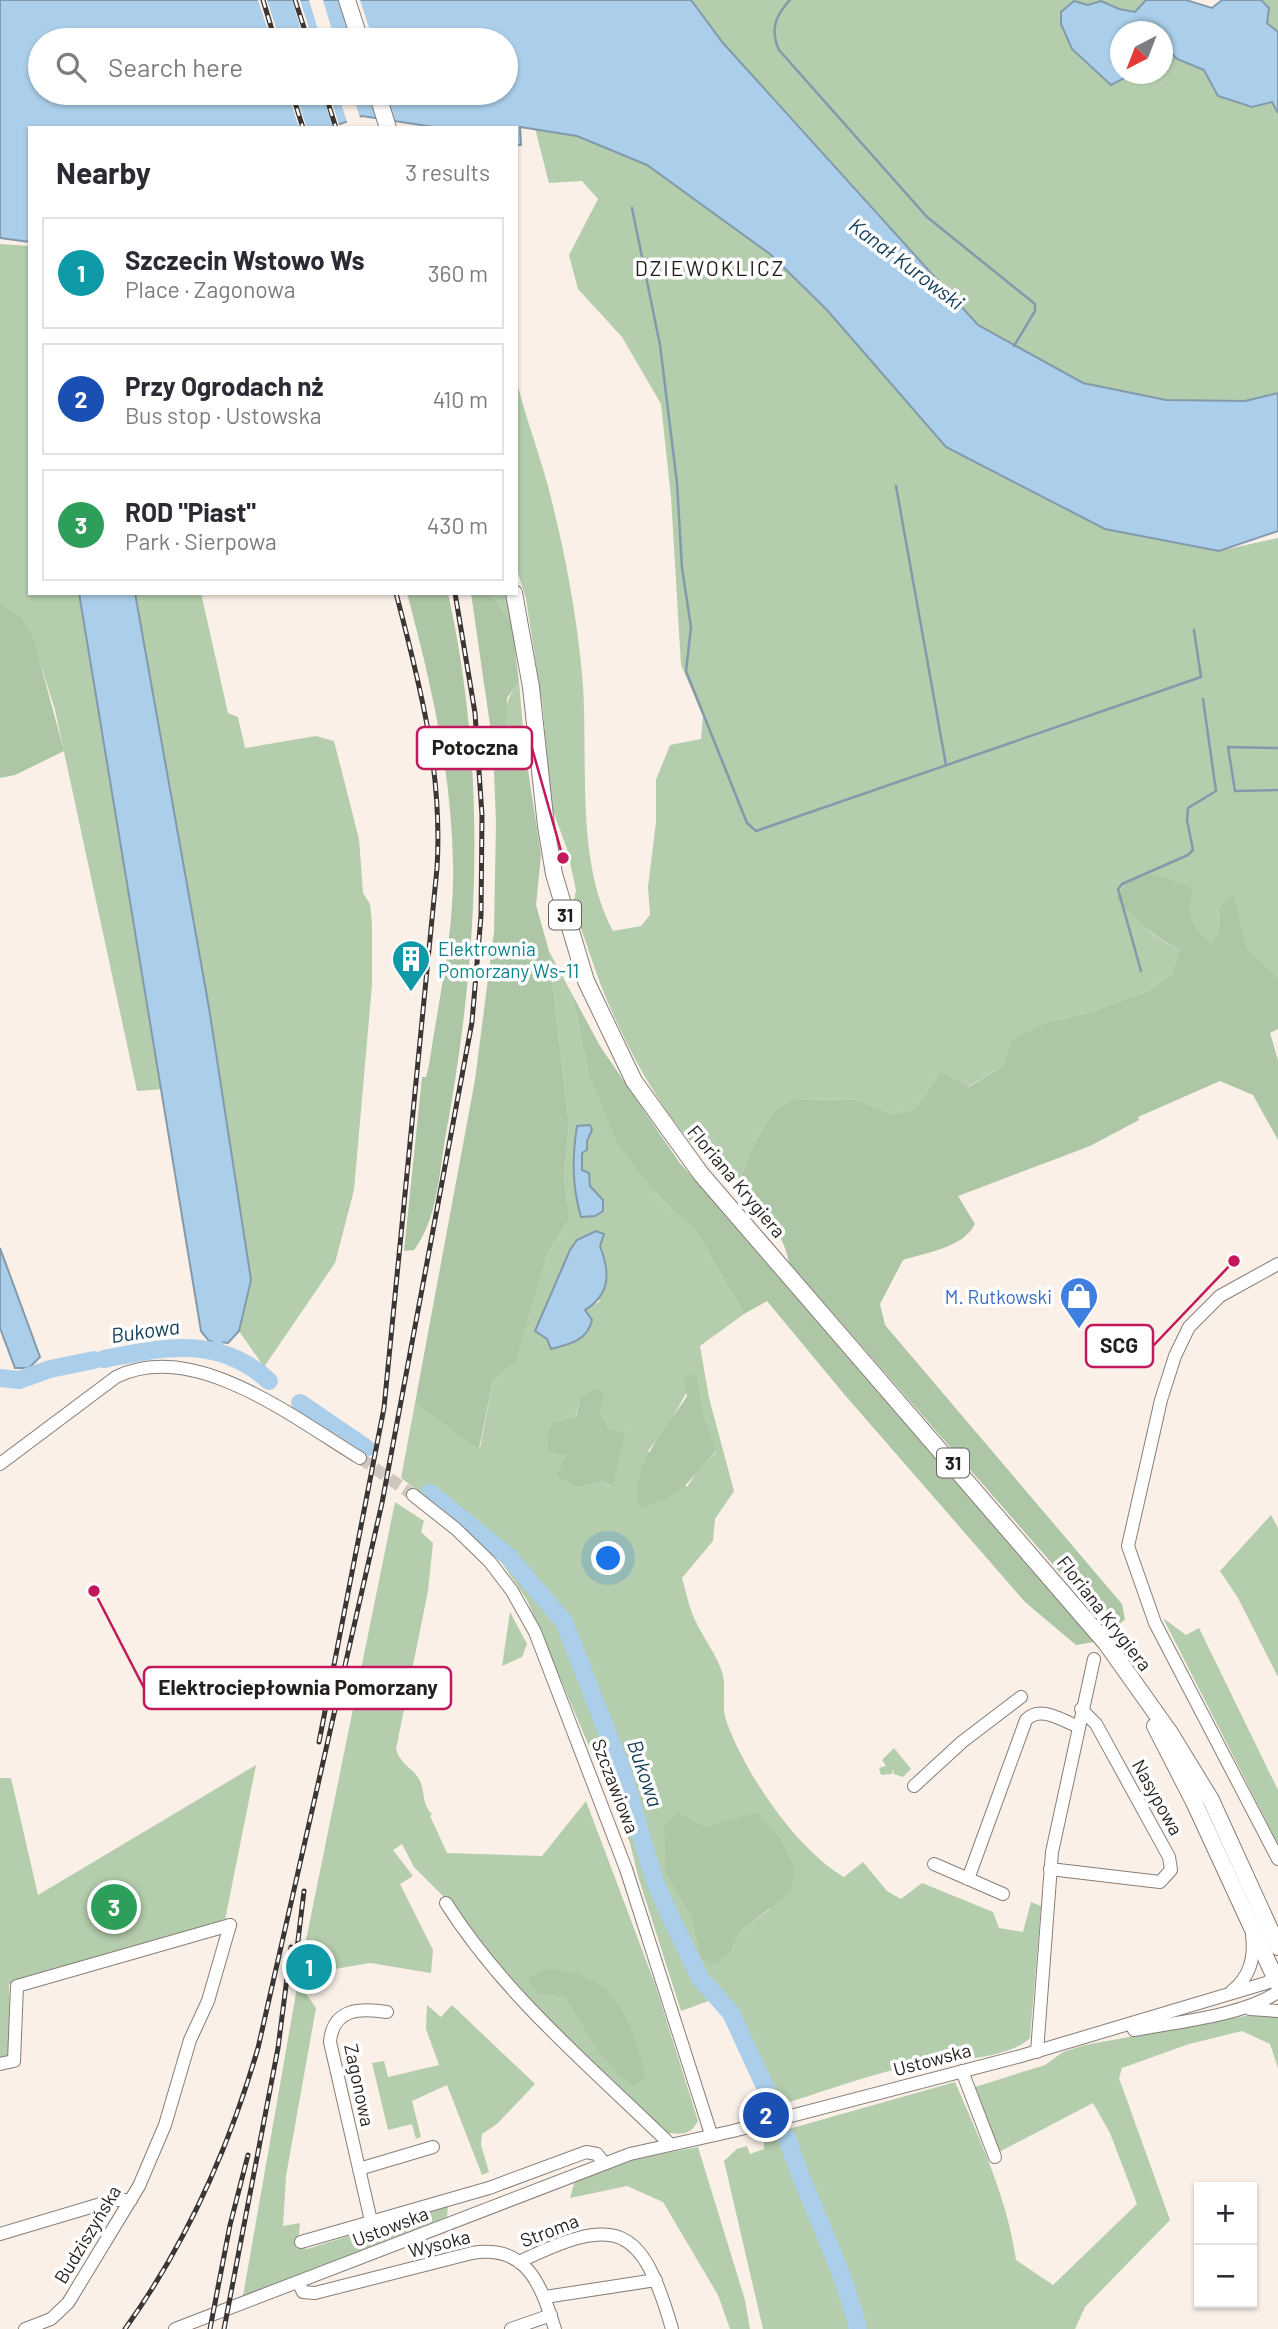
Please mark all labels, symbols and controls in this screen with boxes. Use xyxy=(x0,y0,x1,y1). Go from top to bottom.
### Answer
north arrow xyxy=(1110,21,1173,84)
search box xyxy=(28,28,518,105)
icon: search xyxy=(52,48,90,86)
text: Search here xyxy=(108,51,243,82)
text: Nearby xyxy=(56,154,151,190)
text: 3 results xyxy=(405,158,490,186)
water label: Kanał Kurowski xyxy=(845,212,970,315)
text: Szczecin Wstowo Ws xyxy=(125,244,365,275)
district label: DZIEWOKLICZ xyxy=(635,255,785,280)
text: 1 xyxy=(77,259,85,287)
text: 360 m xyxy=(428,259,488,287)
text: Place · Zagonowa xyxy=(125,275,295,303)
text: Przy Ogrodach nż xyxy=(125,370,323,401)
text: 2 xyxy=(75,385,87,413)
text: 410 m xyxy=(433,385,488,413)
text: Bus stop · Ustowska xyxy=(125,401,321,429)
text: ROD "Piast" xyxy=(125,496,256,527)
text: 3 xyxy=(75,511,87,539)
text: 430 m xyxy=(427,511,488,539)
text: Park · Sierpowa xyxy=(125,527,277,555)
callout: Potoczna xyxy=(417,727,532,769)
text: Potoczna xyxy=(432,734,518,759)
road number: 31 xyxy=(549,900,581,930)
place label: Elektrownia Pomorzany Ws-11 xyxy=(438,937,579,982)
building icon: Elektrownia Pomorzany Ws-11 xyxy=(390,938,432,993)
street label: Floriana Krygiera xyxy=(683,1120,791,1242)
shop icon: M. Rutkowski xyxy=(1058,1275,1100,1330)
place label: M. Rutkowski xyxy=(945,1285,1052,1308)
water label: Bukowa xyxy=(109,1313,181,1347)
callout: SCG xyxy=(1086,1325,1153,1367)
text: SCG xyxy=(1100,1332,1138,1357)
road number: 31 xyxy=(937,1448,969,1478)
your location xyxy=(591,1541,625,1575)
street label: Floriana Krygiera xyxy=(1053,1551,1157,1675)
callout: Elektrociepłownia Pomorzany xyxy=(144,1667,451,1709)
text: Elektrociepłownia Pomorzany xyxy=(158,1674,438,1699)
street label: Szczawiowa xyxy=(587,1736,645,1836)
water label: Bukowa xyxy=(623,1736,669,1810)
street label: Nasypowa xyxy=(1128,1755,1188,1839)
pin: 3 xyxy=(91,1881,137,1933)
pin: 1 xyxy=(286,1941,332,1993)
street label: Ustowska xyxy=(891,2038,973,2080)
street label: Zagonowa xyxy=(340,2042,380,2128)
pin: 2 xyxy=(743,2089,789,2141)
street label: Budziszyńska xyxy=(49,2181,125,2287)
map controls xyxy=(1194,2182,1257,2308)
button: + xyxy=(1194,2182,1257,2245)
street label: Ustowska xyxy=(349,2201,431,2251)
street label: Stroma xyxy=(517,2208,581,2252)
street label: Wysoka xyxy=(406,2224,472,2262)
button: − xyxy=(1194,2245,1257,2308)

